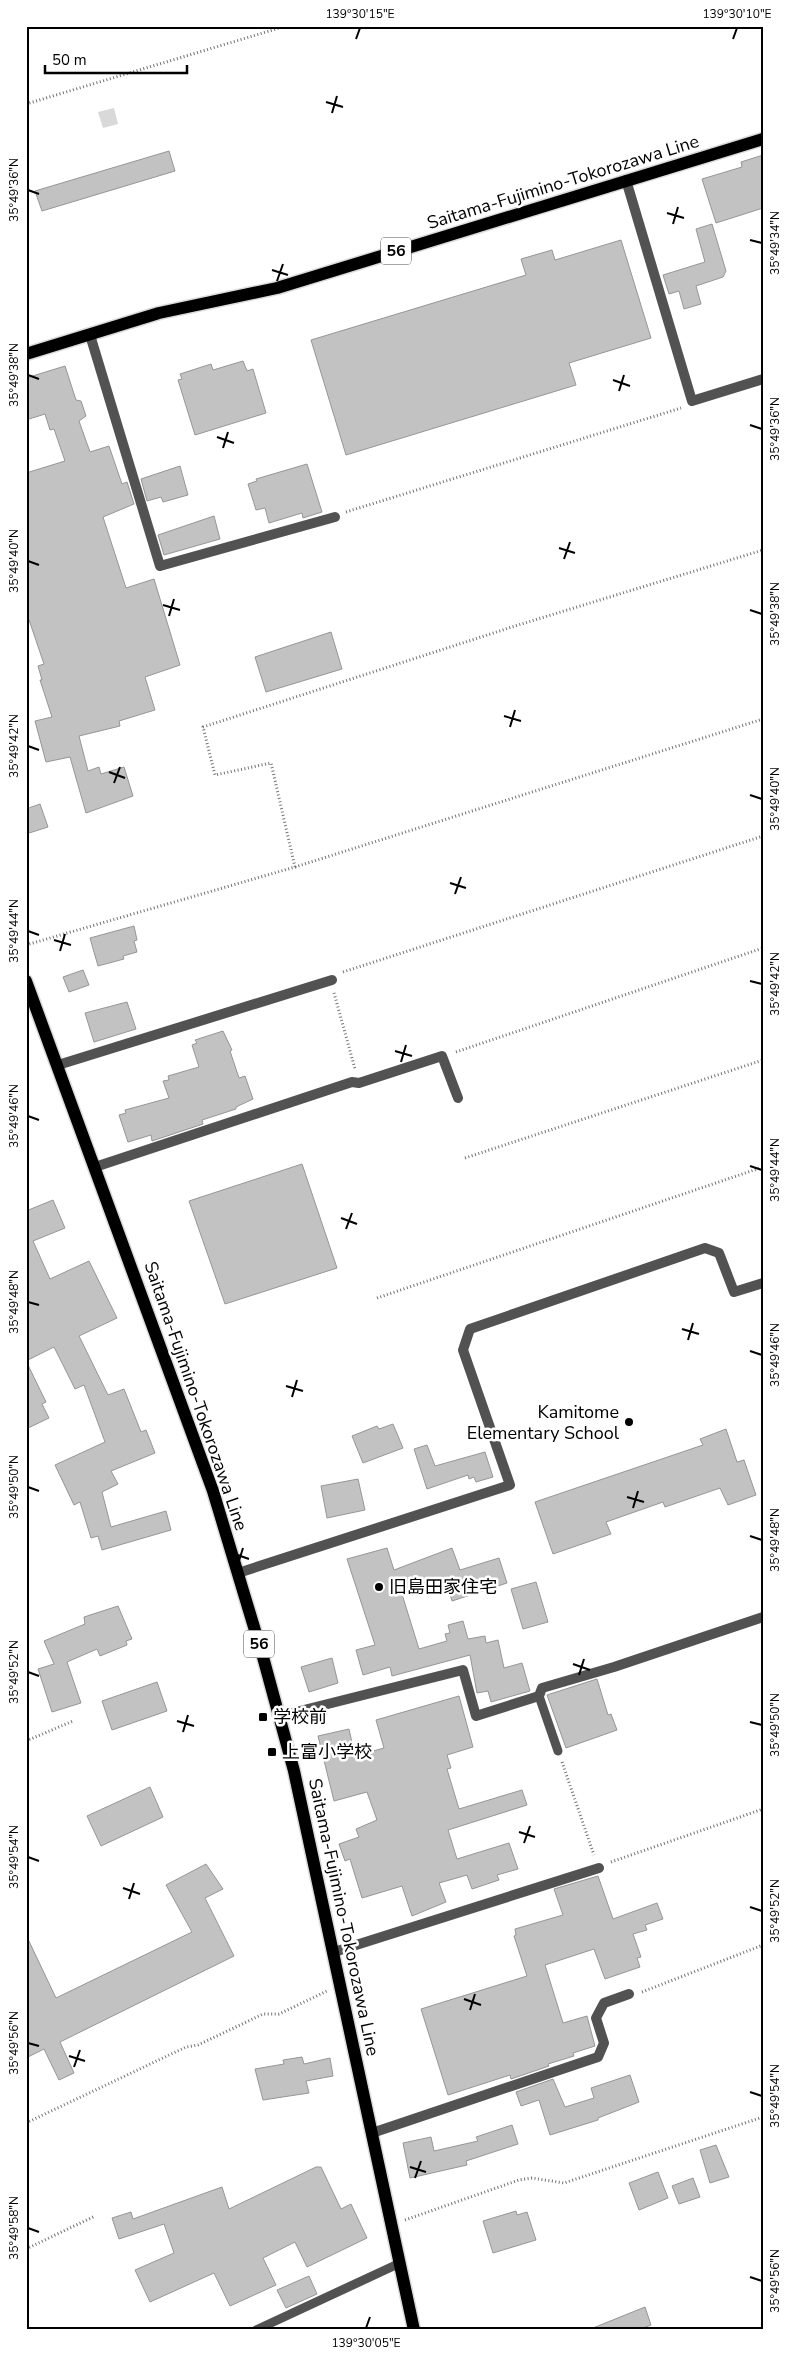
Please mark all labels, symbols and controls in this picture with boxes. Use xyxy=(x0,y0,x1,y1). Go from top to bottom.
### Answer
text: 139°30'15"E xyxy=(325,6,395,22)
text: 139°30'10"E xyxy=(702,6,772,22)
scale bar xyxy=(45,42,188,74)
text: 50 m xyxy=(52,50,87,70)
street label: Saitama-Fujimino-Tokorozawa Line xyxy=(424,129,702,235)
text: 35°49'36"N xyxy=(6,158,22,222)
text: 35°49'34"N xyxy=(767,211,783,275)
road number: 56 xyxy=(381,238,411,264)
text: 35°49'38"N xyxy=(6,343,22,407)
text: 35°49'36"N xyxy=(767,397,783,461)
text: 35°49'40"N xyxy=(6,529,22,593)
text: 35°49'38"N xyxy=(767,582,783,646)
text: 35°49'42"N xyxy=(6,714,22,778)
text: 35°49'40"N xyxy=(767,767,783,831)
text: 35°49'44"N xyxy=(6,899,22,963)
text: 35°49'42"N xyxy=(767,952,783,1016)
text: 35°49'46"N xyxy=(6,1084,22,1148)
text: 35°49'44"N xyxy=(767,1138,783,1202)
street label: Saitama-Fujimino-Tokorozawa Line xyxy=(139,1258,253,1534)
text: 35°49'48"N xyxy=(6,1270,22,1334)
text: 35°49'46"N xyxy=(767,1323,783,1387)
place label: Kamitome Elementary School xyxy=(467,1400,620,1445)
marker: Kamitome Elementary School xyxy=(623,1416,635,1428)
text: 35°49'50"N xyxy=(6,1455,22,1519)
text: 35°49'48"N xyxy=(767,1508,783,1572)
place label: 旧島田家住宅 xyxy=(389,1575,497,1599)
marker: 旧島田家住宅 xyxy=(373,1581,385,1593)
road number: 56 xyxy=(244,1630,274,1658)
text: 35°49'52"N xyxy=(6,1640,22,1704)
text: 35°49'50"N xyxy=(767,1693,783,1757)
place label: 学校前 xyxy=(273,1705,327,1729)
marker: 学校前 xyxy=(257,1711,269,1723)
place label: 上富小学校 xyxy=(282,1740,372,1764)
marker: 上富小学校 xyxy=(266,1746,278,1758)
street label: Saitama-Fujimino-Tokorozawa Line xyxy=(303,1776,385,2058)
text: 35°49'54"N xyxy=(6,1825,22,1889)
text: 35°49'52"N xyxy=(767,1879,783,1943)
text: 35°49'56"N xyxy=(6,2011,22,2075)
text: 35°49'54"N xyxy=(767,2064,783,2128)
text: 35°49'58"N xyxy=(6,2196,22,2260)
text: 35°49'56"N xyxy=(767,2249,783,2313)
text: 139°30'05"E xyxy=(331,2335,401,2351)

